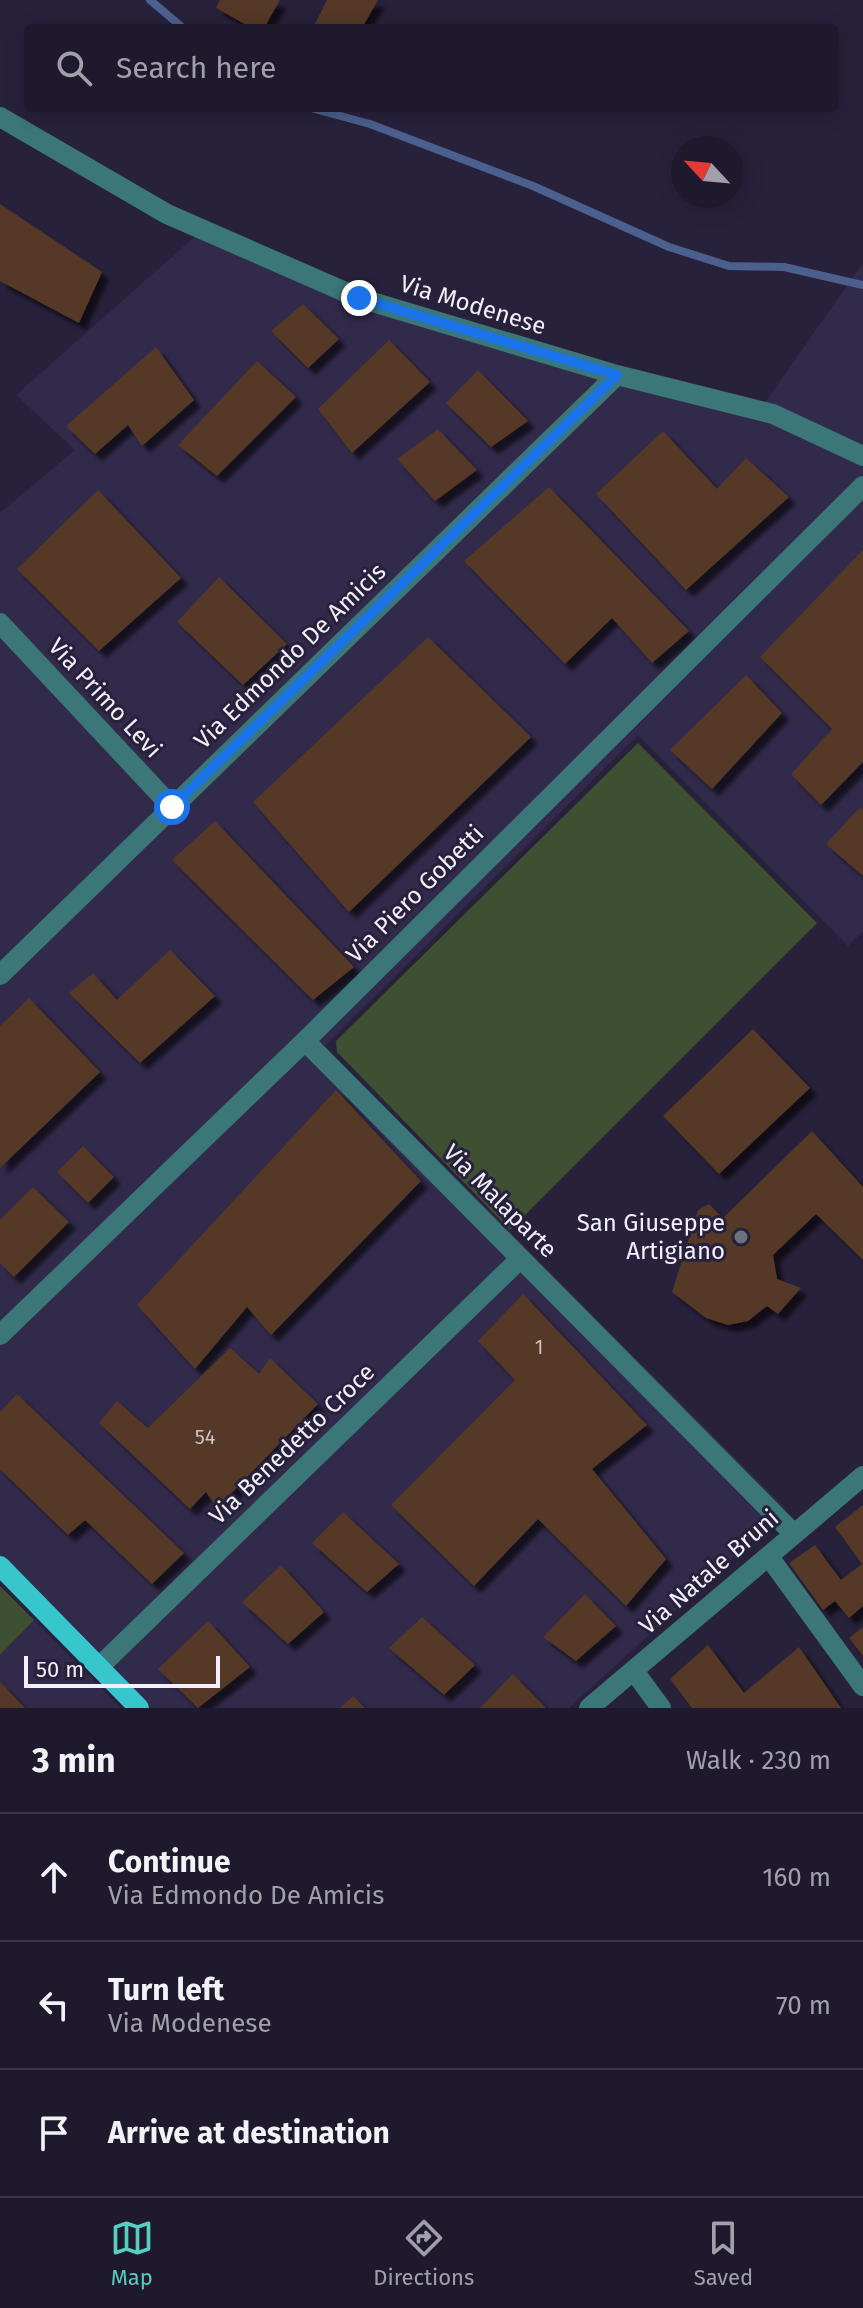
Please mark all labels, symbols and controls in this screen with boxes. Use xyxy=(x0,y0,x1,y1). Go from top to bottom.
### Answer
search box xyxy=(24,24,839,112)
icon: search xyxy=(52,46,96,90)
text: Search here xyxy=(116,50,276,86)
north arrow xyxy=(671,136,743,208)
street label: Via Modenese xyxy=(397,270,549,340)
route end xyxy=(341,280,377,316)
street label: Via Edmondo De Amicis xyxy=(189,557,391,755)
street label: Via Primo Levi xyxy=(43,633,167,763)
route start xyxy=(154,789,190,825)
street label: Via Piero Gobetti xyxy=(340,819,490,969)
street label: Via Malaparte xyxy=(438,1139,562,1263)
place label: San Giuseppe Artigiano xyxy=(577,1209,725,1265)
marker: San Giuseppe Artigiano xyxy=(732,1228,750,1246)
house number: 1 xyxy=(535,1335,543,1359)
street label: Via Benedetto Croce xyxy=(204,1358,380,1530)
house number: 54 xyxy=(195,1425,216,1449)
street label: Via Natale Bruni xyxy=(634,1504,784,1640)
scale bar xyxy=(24,1652,220,1688)
text: 50 m xyxy=(36,1656,84,1683)
text: 3 min xyxy=(32,1740,116,1781)
text: Walk · 230 m xyxy=(686,1745,831,1776)
text: Continue xyxy=(108,1844,231,1880)
icon: ahead xyxy=(32,1855,76,1899)
text: 160 m xyxy=(762,1862,831,1893)
text: Via Edmondo De Amicis xyxy=(108,1880,384,1911)
text: Turn left xyxy=(108,1972,224,2008)
icon: left xyxy=(32,1983,76,2027)
text: 70 m xyxy=(776,1990,831,2021)
text: Via Modenese xyxy=(108,2008,272,2039)
icon: arrive xyxy=(32,2111,76,2155)
text: Arrive at destination xyxy=(108,2115,390,2151)
tab: Map xyxy=(110,2216,154,2291)
tab: Directions xyxy=(373,2216,474,2291)
tab: Saved xyxy=(694,2216,753,2291)

